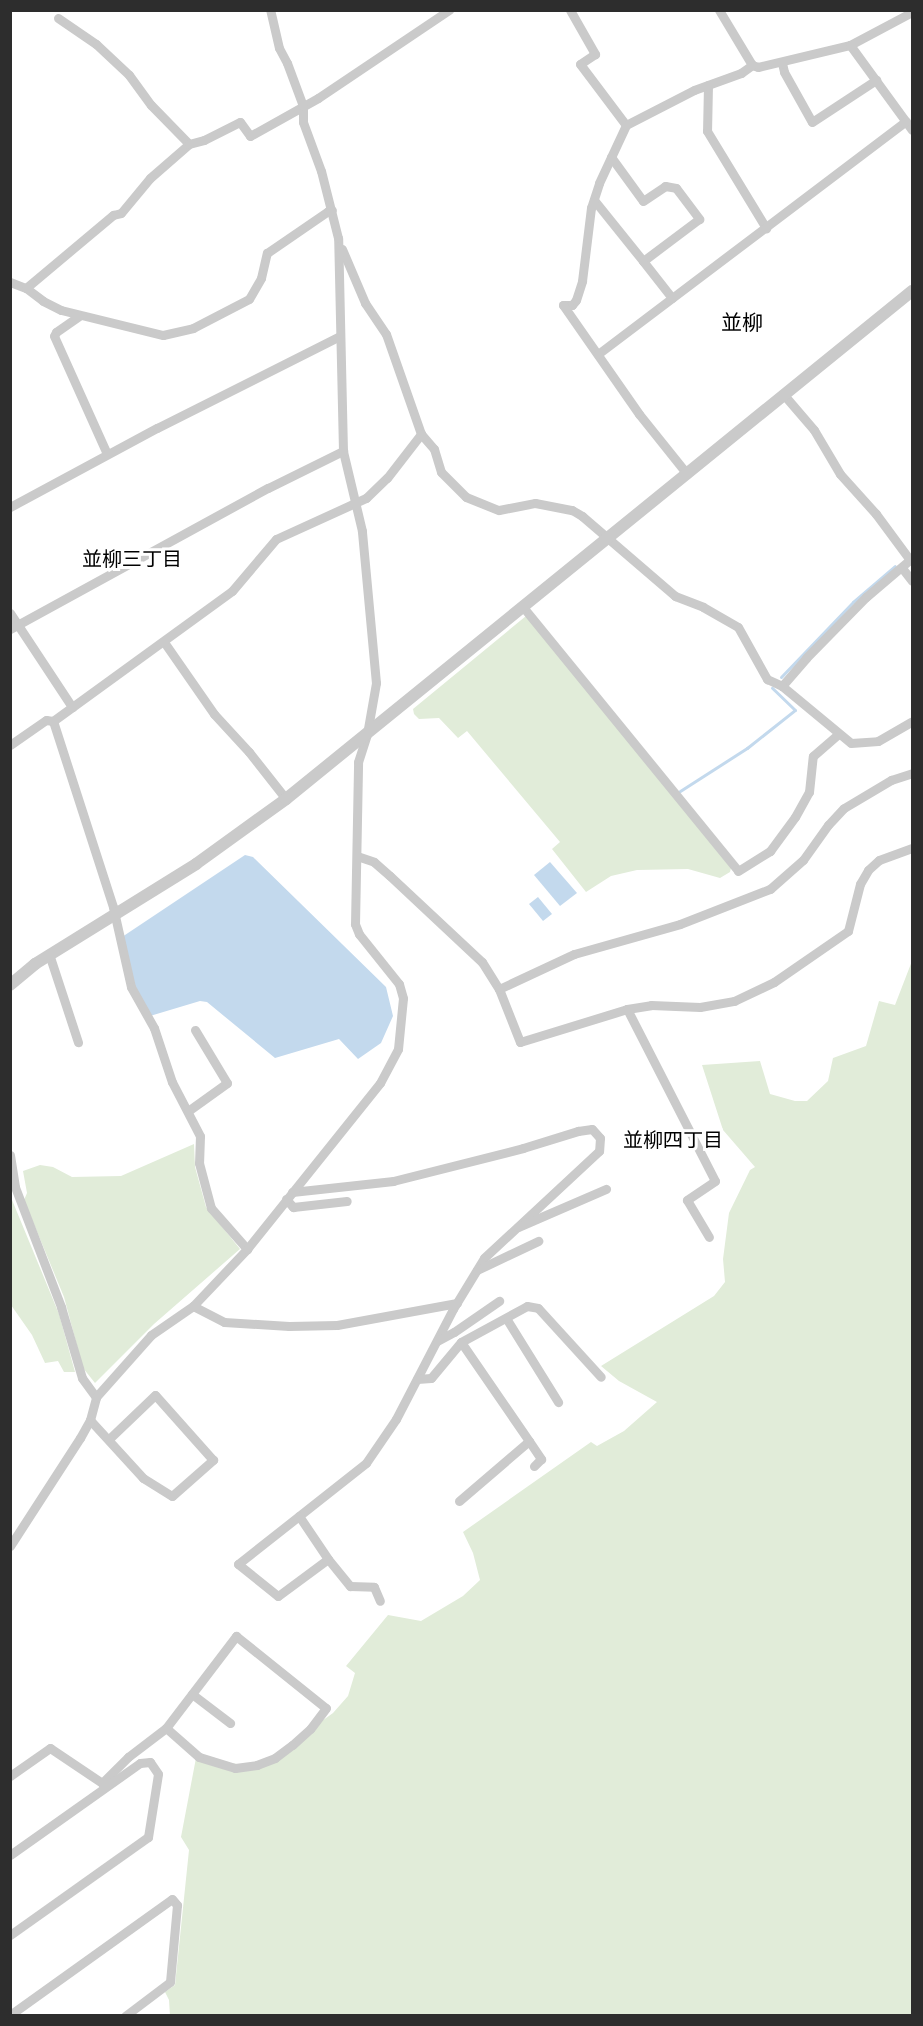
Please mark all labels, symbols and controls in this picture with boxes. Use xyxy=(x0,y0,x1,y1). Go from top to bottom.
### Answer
district label: 並柳 xyxy=(721,310,763,336)
district label: 並柳三丁目 xyxy=(82,547,182,571)
district label: 並柳四丁目 xyxy=(623,1128,723,1152)

